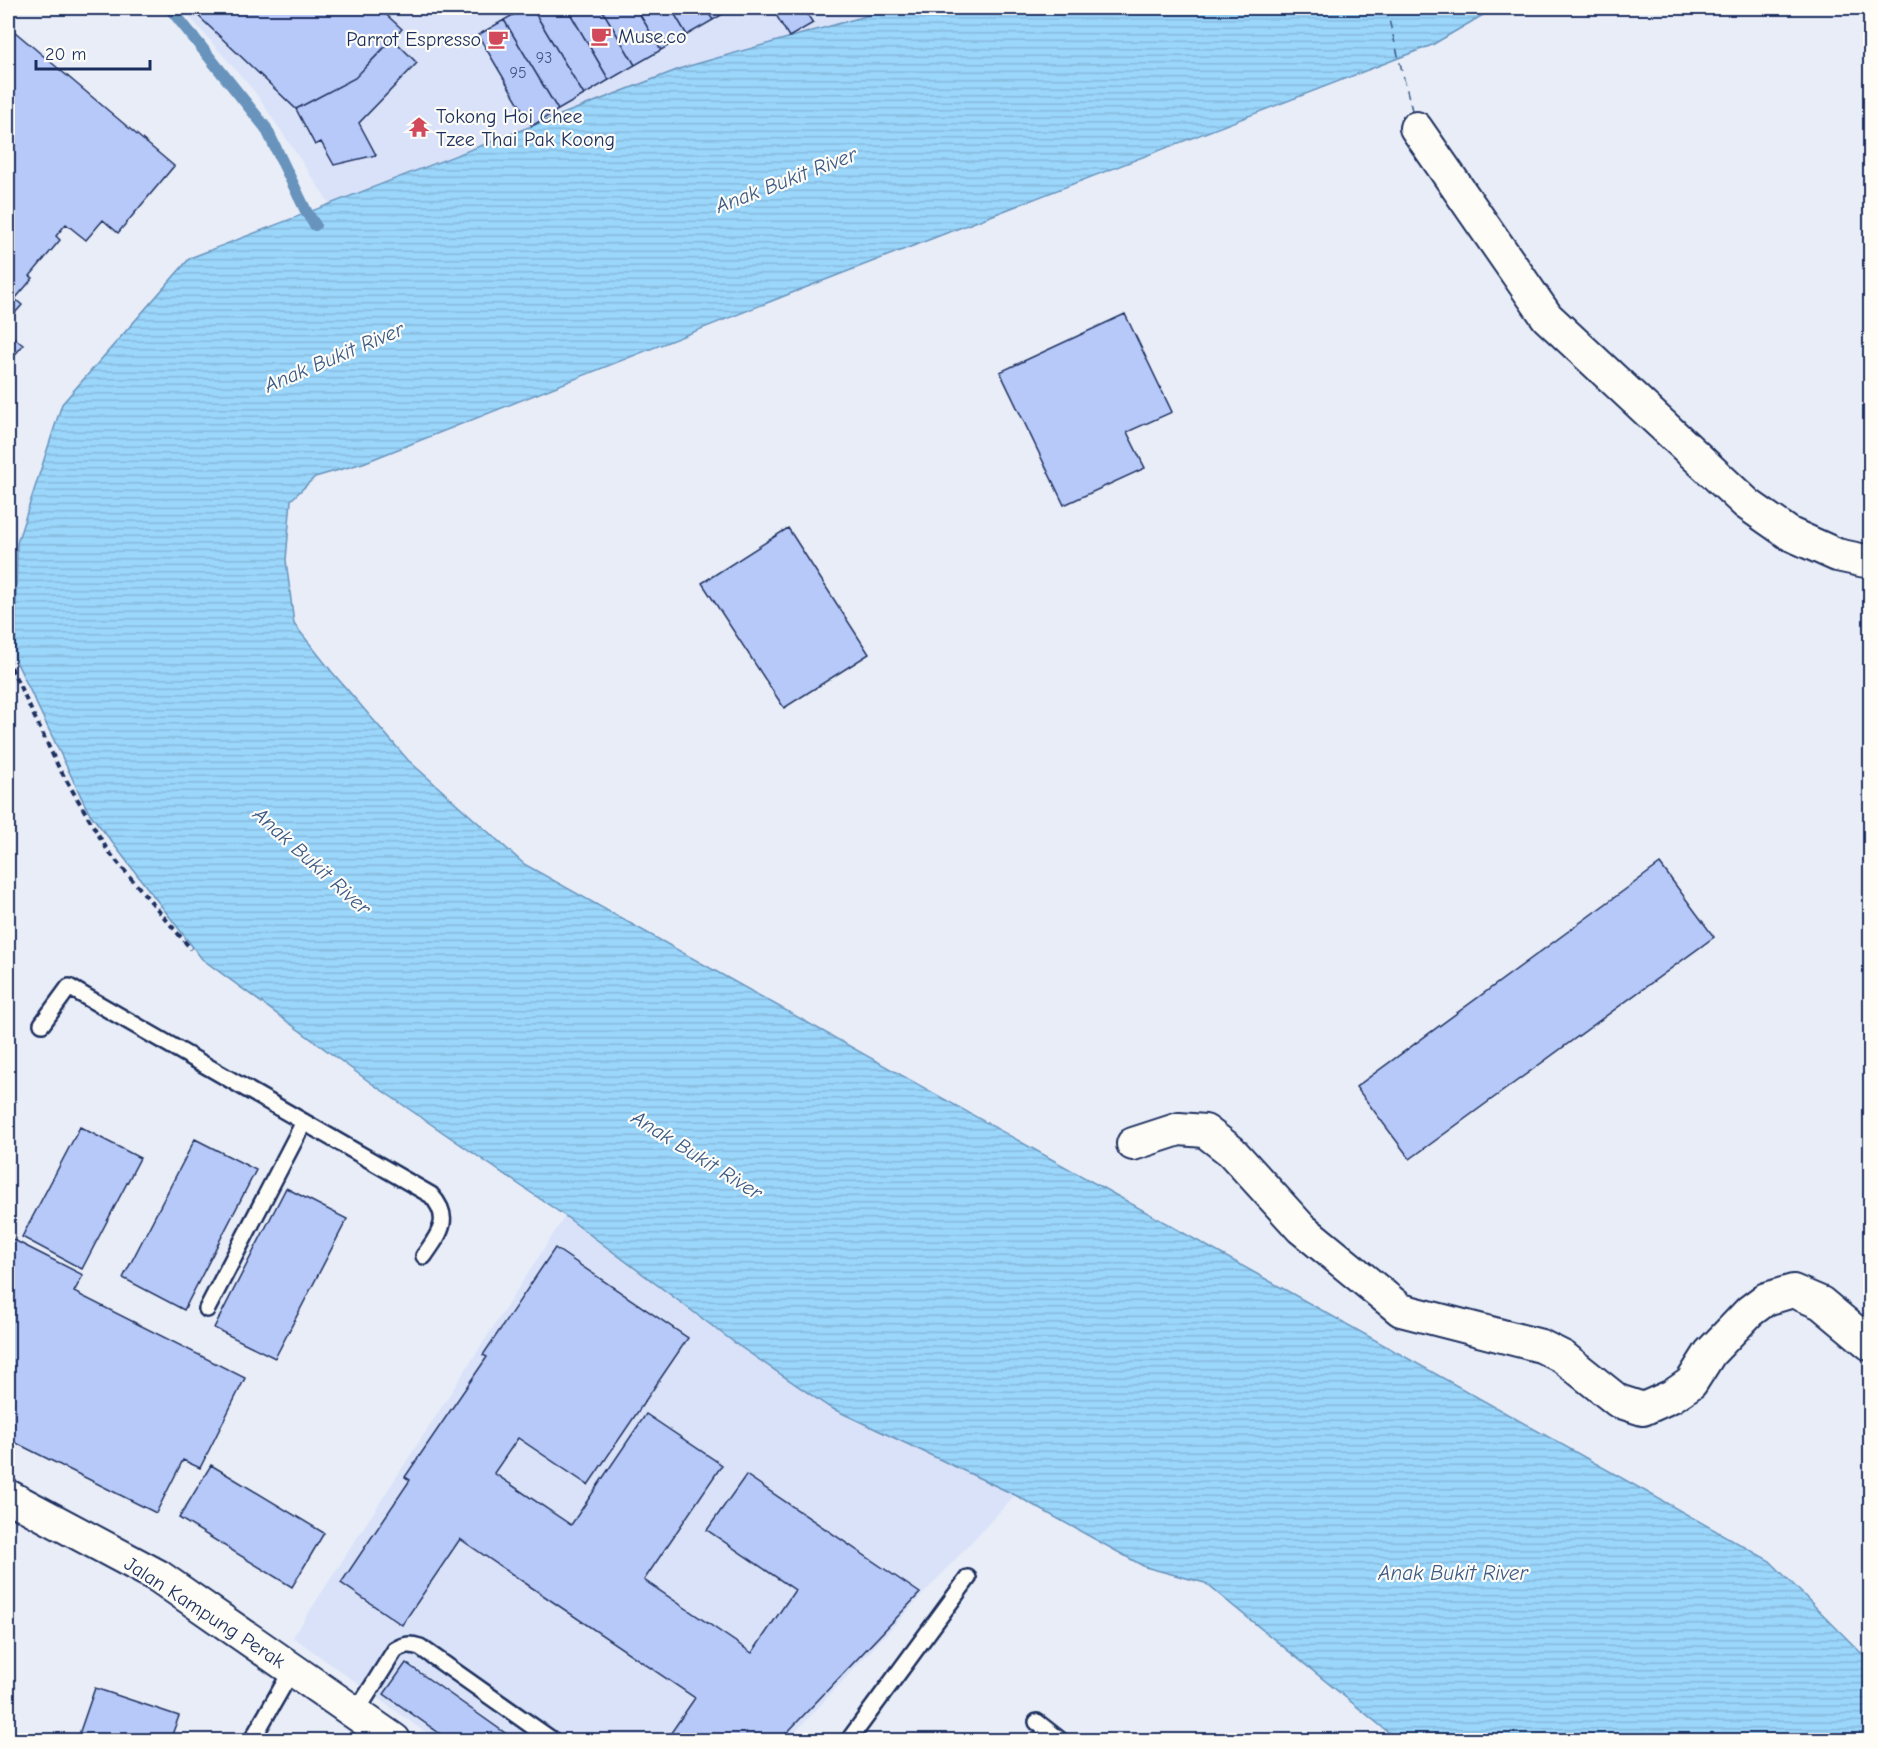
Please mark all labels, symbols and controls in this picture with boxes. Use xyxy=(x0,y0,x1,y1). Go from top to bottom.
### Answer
cafe icon: Muse.co xyxy=(589,24,613,48)
place label: Muse.co xyxy=(618,25,687,48)
cafe icon: Parrot Espresso xyxy=(486,27,510,51)
place label: Parrot Espresso xyxy=(346,28,481,51)
scale bar xyxy=(36,33,150,71)
text: 20 m xyxy=(45,44,86,65)
house number: 93 xyxy=(536,49,552,67)
house number: 95 xyxy=(509,64,527,82)
place label: Tokong Hoi Chee Tzee Thai Pak Koong xyxy=(436,105,615,151)
temple icon: Tokong Hoi Chee Tzee Thai Pak Koong xyxy=(407,115,431,139)
water label: Anak Bukit River xyxy=(711,141,862,218)
water label: Anak Bukit River xyxy=(260,316,409,398)
water label: Anak Bukit River xyxy=(248,801,377,921)
water label: Anak Bukit River xyxy=(626,1105,768,1206)
street label: Jalan Kampung Perak xyxy=(120,1552,290,1673)
water label: Anak Bukit River xyxy=(1377,1561,1529,1585)

